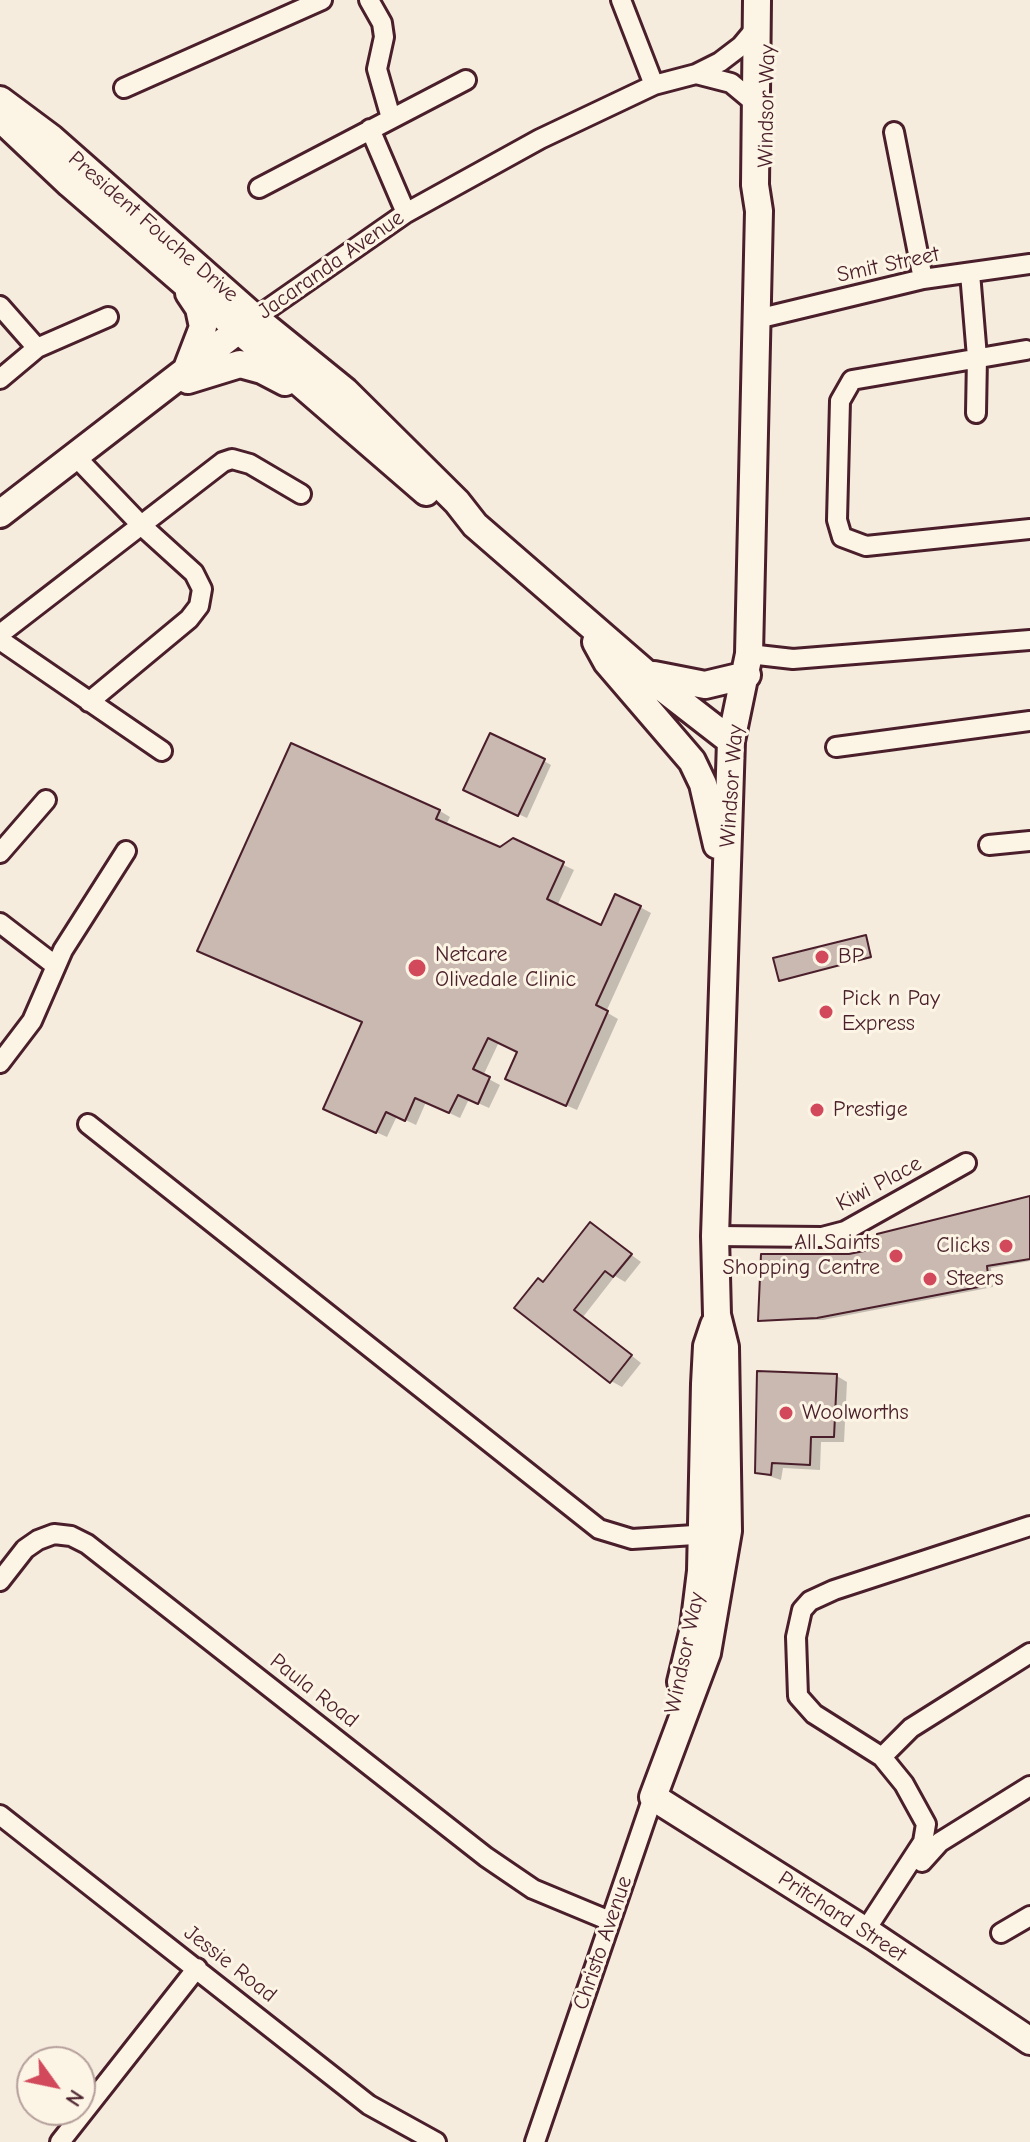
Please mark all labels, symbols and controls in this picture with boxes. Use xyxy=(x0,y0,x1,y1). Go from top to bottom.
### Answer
street label: Windsor Way xyxy=(753,44,781,168)
street label: President Fouche Drive xyxy=(63,146,243,308)
street label: Jacaranda Avenue xyxy=(253,205,409,325)
street label: Smit Street xyxy=(834,241,942,289)
street label: Windsor Way xyxy=(715,723,749,849)
place label: Netcare Olivedale Clinic xyxy=(435,942,576,994)
place label: BP xyxy=(838,944,864,970)
marker: BP xyxy=(813,948,831,966)
marker: Netcare Olivedale Clinic xyxy=(406,957,428,979)
place label: Pick n Pay Express xyxy=(842,986,940,1038)
marker: Pick n Pay Express xyxy=(817,1003,835,1021)
place label: Prestige xyxy=(833,1097,908,1123)
marker: Prestige xyxy=(808,1101,826,1119)
street label: Kiwi Place xyxy=(832,1151,926,1217)
place label: All Saints Shopping Centre xyxy=(723,1230,880,1282)
place label: Clicks xyxy=(936,1233,990,1259)
marker: Clicks xyxy=(997,1237,1015,1255)
marker: All Saints Shopping Centre xyxy=(887,1247,905,1265)
place label: Steers xyxy=(946,1266,1004,1292)
marker: Steers xyxy=(921,1270,939,1288)
place label: Woolworths xyxy=(802,1400,909,1426)
marker: Woolworths xyxy=(777,1404,795,1422)
street label: Windsor Way xyxy=(659,1590,711,1716)
street label: Paula Road xyxy=(265,1648,363,1734)
street label: Pritchard Street xyxy=(773,1866,911,1968)
street label: Christo Avenue xyxy=(568,1873,638,2013)
street label: Jessie Road xyxy=(178,1920,282,2008)
north arrow xyxy=(16,2046,96,2126)
text: N xyxy=(60,2085,89,2111)

